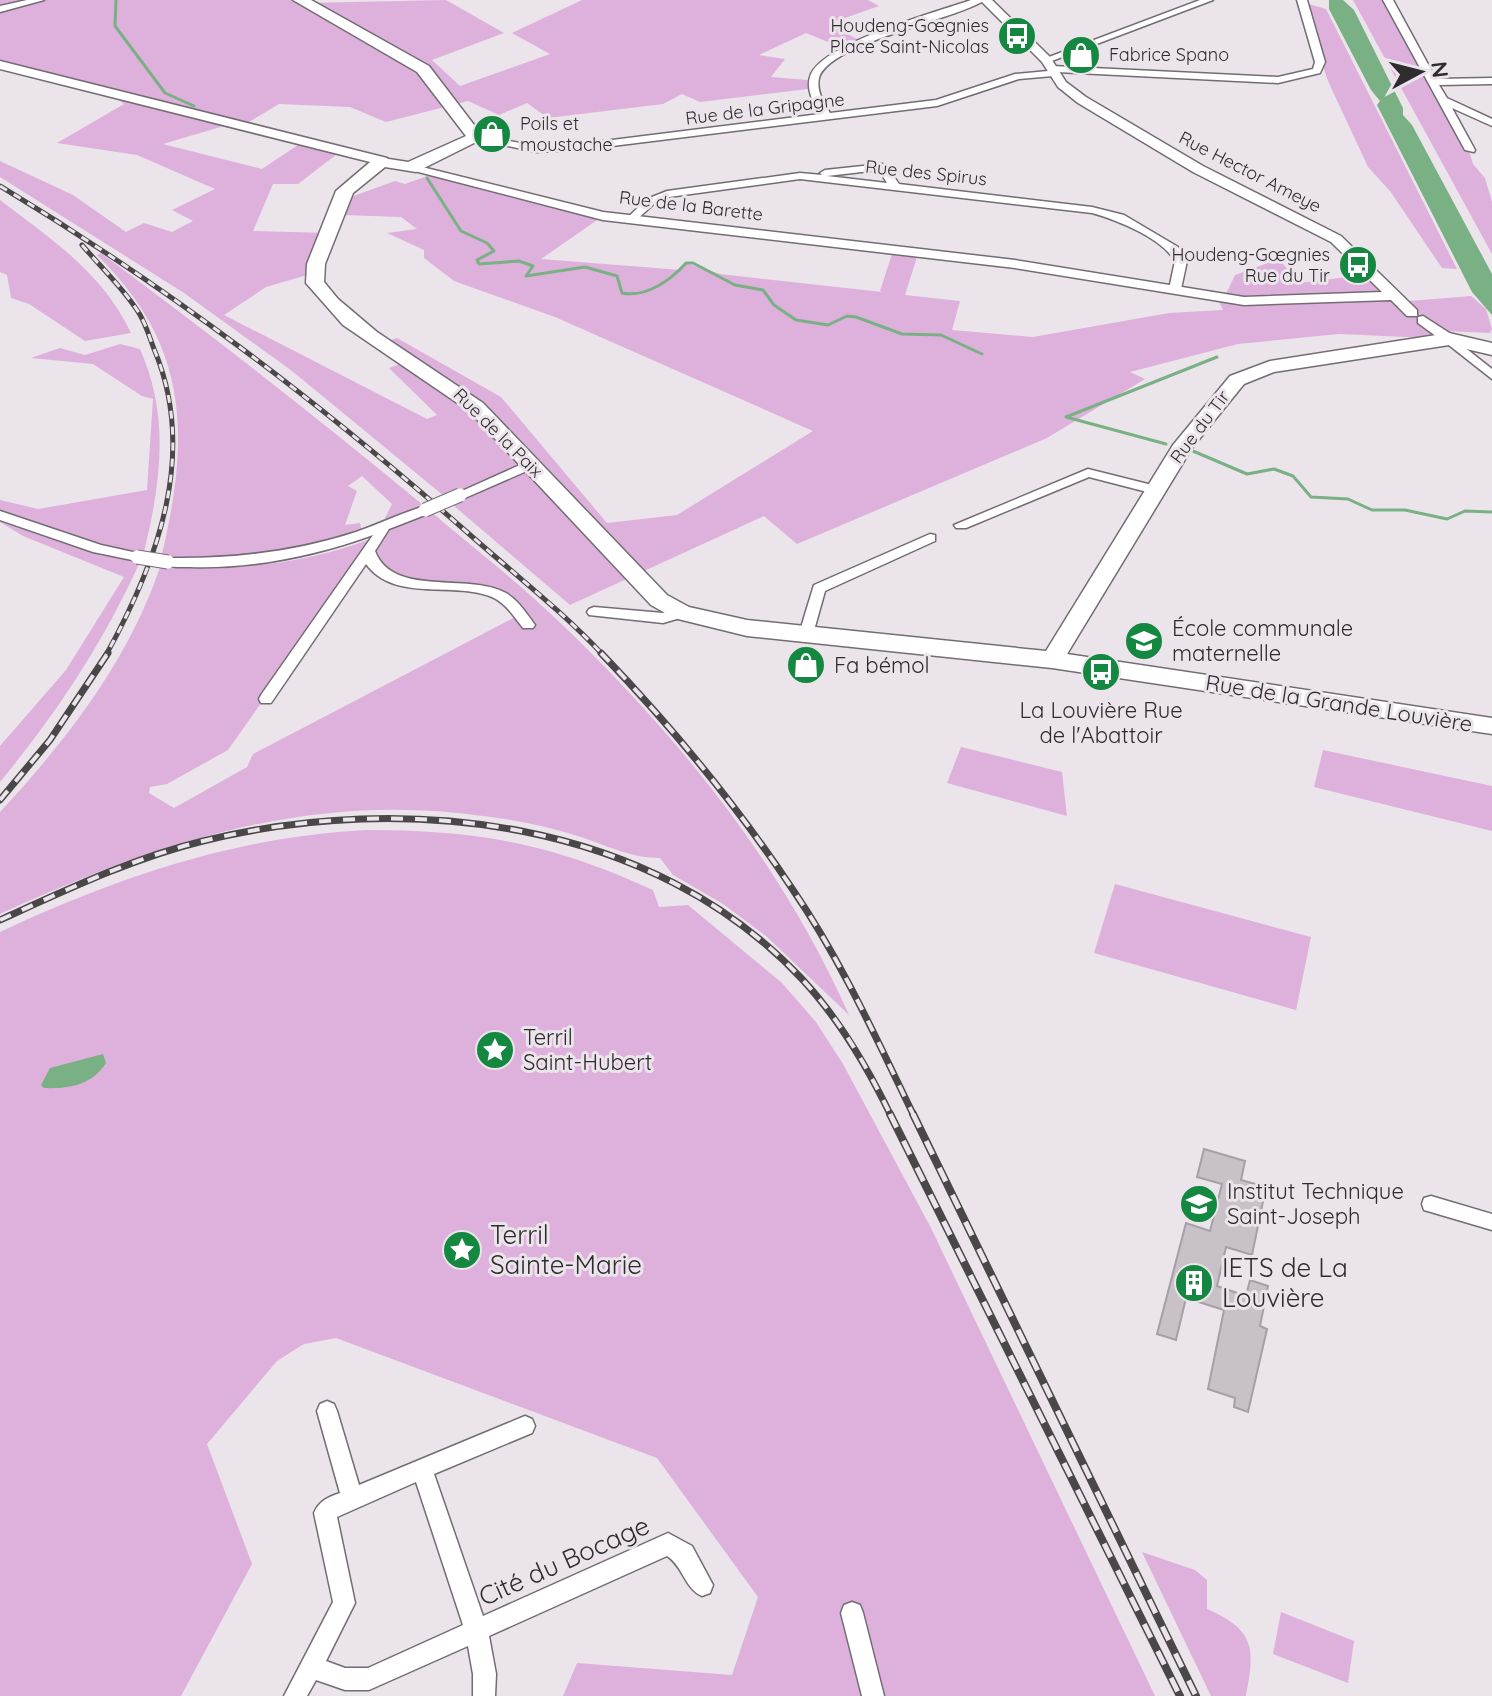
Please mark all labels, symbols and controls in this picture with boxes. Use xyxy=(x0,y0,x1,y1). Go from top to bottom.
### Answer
place label: Houdeng-Gœgnies Place Saint-Nicolas xyxy=(830,14,989,58)
bus stop icon: Houdeng-Gœgnies Place Saint-Nicolas xyxy=(996,15,1038,57)
north arrow xyxy=(1380,32,1460,112)
shop icon: Fabrice Spano xyxy=(1060,34,1102,76)
place label: Fabrice Spano xyxy=(1109,43,1229,66)
text: N xyxy=(1425,60,1455,79)
street label: Rue de la Gripagne xyxy=(684,87,846,130)
place label: Poils et moustache xyxy=(520,112,613,156)
shop icon: Poils et moustache xyxy=(471,113,513,155)
street label: Rue Hector Ameye xyxy=(1175,126,1325,217)
street label: Rue des Spirus xyxy=(864,155,988,190)
street label: Rue de la Barette xyxy=(618,185,764,226)
place label: Houdeng-Gœgnies Rue du Tir xyxy=(1171,243,1330,287)
bus stop icon: Houdeng-Gœgnies Rue du Tir xyxy=(1337,244,1379,286)
street label: Rue de la Paix xyxy=(449,383,548,482)
street label: Rue du Tir xyxy=(1165,386,1234,468)
place label: École communale maternelle xyxy=(1172,614,1353,667)
school or university icon: École communale maternelle xyxy=(1123,620,1165,662)
shop icon: Fa bémol xyxy=(785,644,827,686)
place label: Fa bémol xyxy=(834,651,930,679)
bus stop icon: La Louvière Rue de l'Abattoir xyxy=(1080,651,1122,693)
street label: Rue de la Grande Louvière xyxy=(1204,668,1474,738)
place label: La Louvière Rue de l'Abattoir xyxy=(1019,696,1183,749)
place label: Terril Saint-Hubert xyxy=(523,1023,652,1076)
place icon: Terril Saint-Hubert xyxy=(474,1029,516,1071)
place label: Institut Technique Saint-Joseph xyxy=(1227,1177,1404,1230)
school or university icon: Institut Technique Saint-Joseph xyxy=(1178,1183,1220,1225)
place label: Terril Sainte-Marie xyxy=(490,1218,642,1281)
place icon: Terril Sainte-Marie xyxy=(441,1229,483,1271)
place label: IETS de La Louvière xyxy=(1222,1251,1348,1314)
building icon: IETS de La Louvière xyxy=(1173,1262,1215,1304)
street label: Cité du Bocage xyxy=(473,1508,654,1613)

